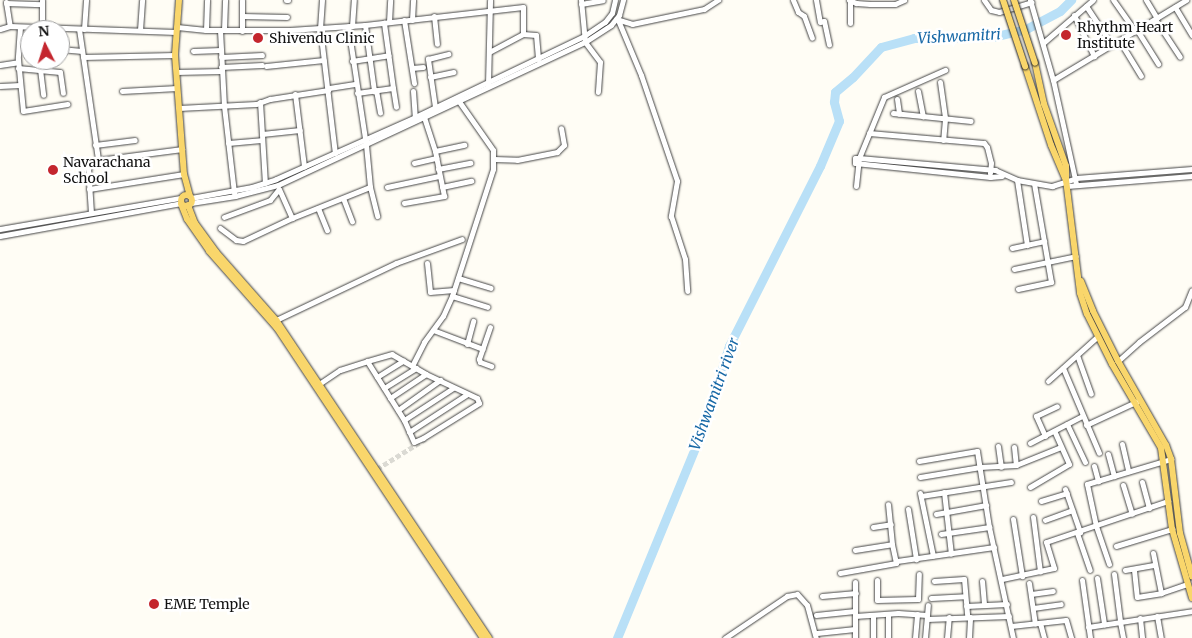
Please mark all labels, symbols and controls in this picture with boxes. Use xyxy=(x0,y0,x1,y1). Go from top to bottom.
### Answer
place label: Rhythm Heart Institute xyxy=(1077,19,1173,52)
north arrow xyxy=(20,20,70,70)
text: N xyxy=(37,22,50,41)
water label: Vishwamitri xyxy=(917,25,1001,47)
marker: Rhythm Heart Institute xyxy=(1059,28,1073,42)
place label: Shivendu Clinic xyxy=(269,30,375,46)
marker: Shivendu Clinic xyxy=(251,31,265,45)
place label: Navarachana School xyxy=(63,154,150,186)
marker: Navarachana School xyxy=(47,164,59,176)
water label: Vishwamitri river xyxy=(685,335,743,453)
place label: EME Temple xyxy=(164,596,250,612)
marker: EME Temple xyxy=(148,598,160,610)

